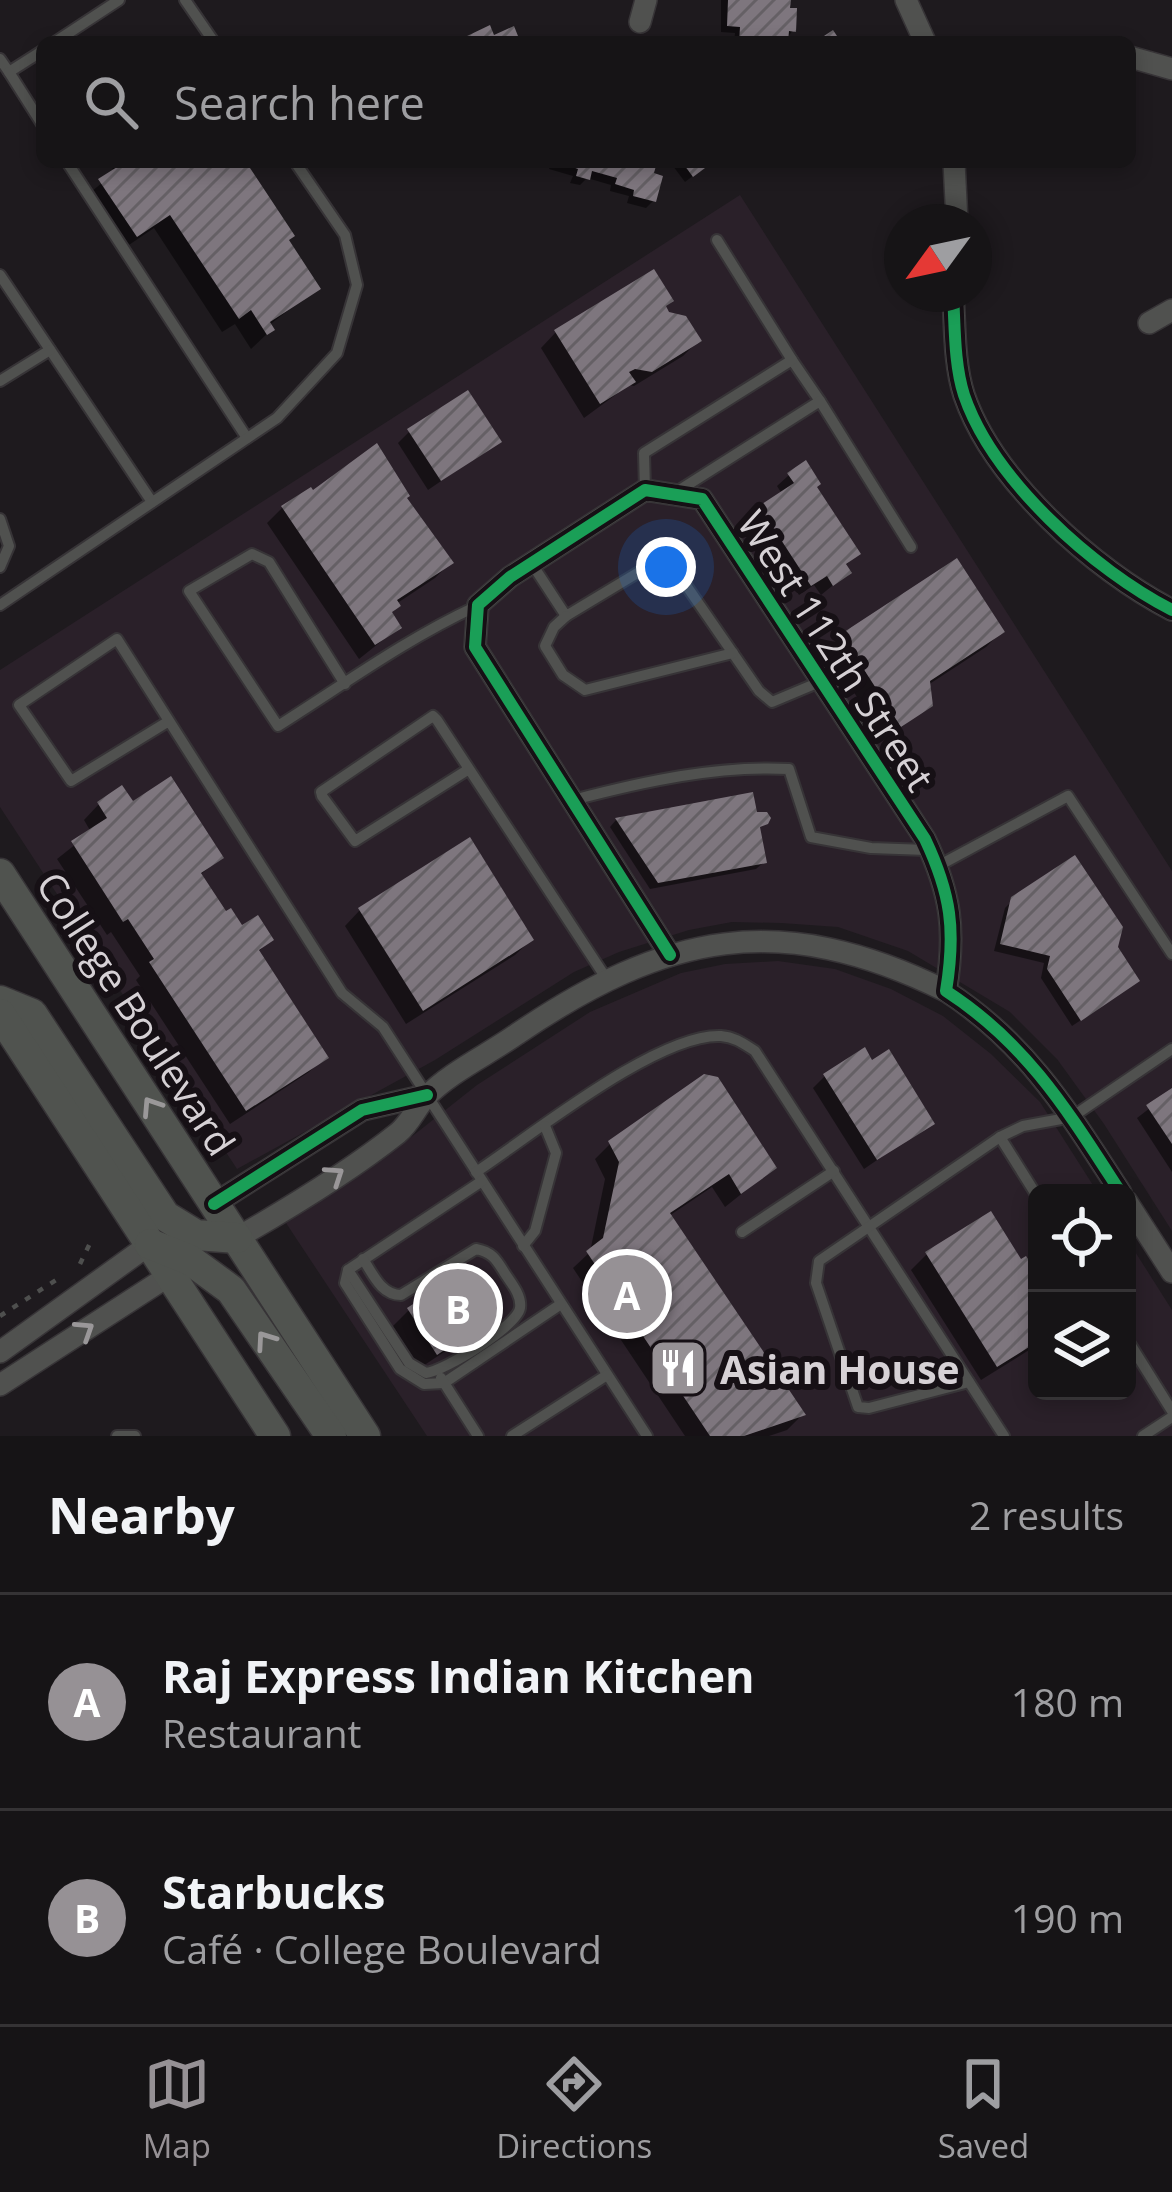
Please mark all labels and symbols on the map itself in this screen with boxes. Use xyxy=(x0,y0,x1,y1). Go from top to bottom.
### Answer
north arrow xyxy=(884,204,992,312)
street label: West 112th Street xyxy=(726,500,948,800)
your location xyxy=(636,537,696,597)
street label: College Boulevard xyxy=(25,861,249,1165)
one-way arrow xyxy=(143,1097,165,1119)
one-way arrow xyxy=(322,1167,344,1189)
pin: A xyxy=(588,1249,666,1339)
pin: B xyxy=(419,1263,497,1353)
one-way arrow xyxy=(72,1321,94,1344)
one-way arrow xyxy=(257,1331,279,1353)
restaurant icon: Asian House xyxy=(647,1337,709,1399)
place label: Asian House xyxy=(720,1342,960,1395)

